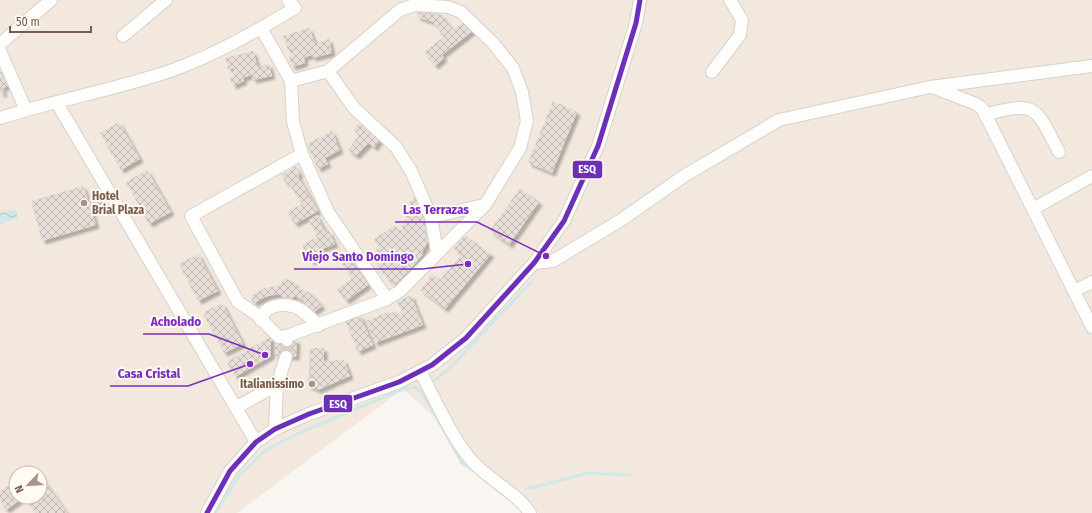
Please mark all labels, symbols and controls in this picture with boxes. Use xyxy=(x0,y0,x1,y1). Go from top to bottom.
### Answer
scale bar xyxy=(10,8,91,34)
text: 50 m xyxy=(16,15,40,29)
line badge: ESQ xyxy=(572,160,603,179)
text: ESQ xyxy=(578,163,597,176)
place label: Hotel Brial Plaza xyxy=(92,189,144,217)
callout: Las Terrazas xyxy=(395,197,477,222)
marker: Hotel Brial Plaza xyxy=(79,198,89,208)
text: Las Terrazas xyxy=(403,202,469,217)
callout: Viejo Santo Domingo xyxy=(294,244,422,269)
text: Viejo Santo Domingo xyxy=(301,249,414,264)
callout: Acholado xyxy=(143,309,209,334)
text: Acholado xyxy=(150,314,201,329)
callout: Casa Cristal xyxy=(110,361,188,386)
text: Casa Cristal xyxy=(118,366,181,381)
place label: Italianissimo xyxy=(240,377,305,391)
marker: Italianissimo xyxy=(307,379,317,389)
line badge: ESQ xyxy=(323,394,353,413)
text: ESQ xyxy=(329,398,348,411)
north arrow xyxy=(8,465,48,505)
text: N xyxy=(12,483,27,495)

